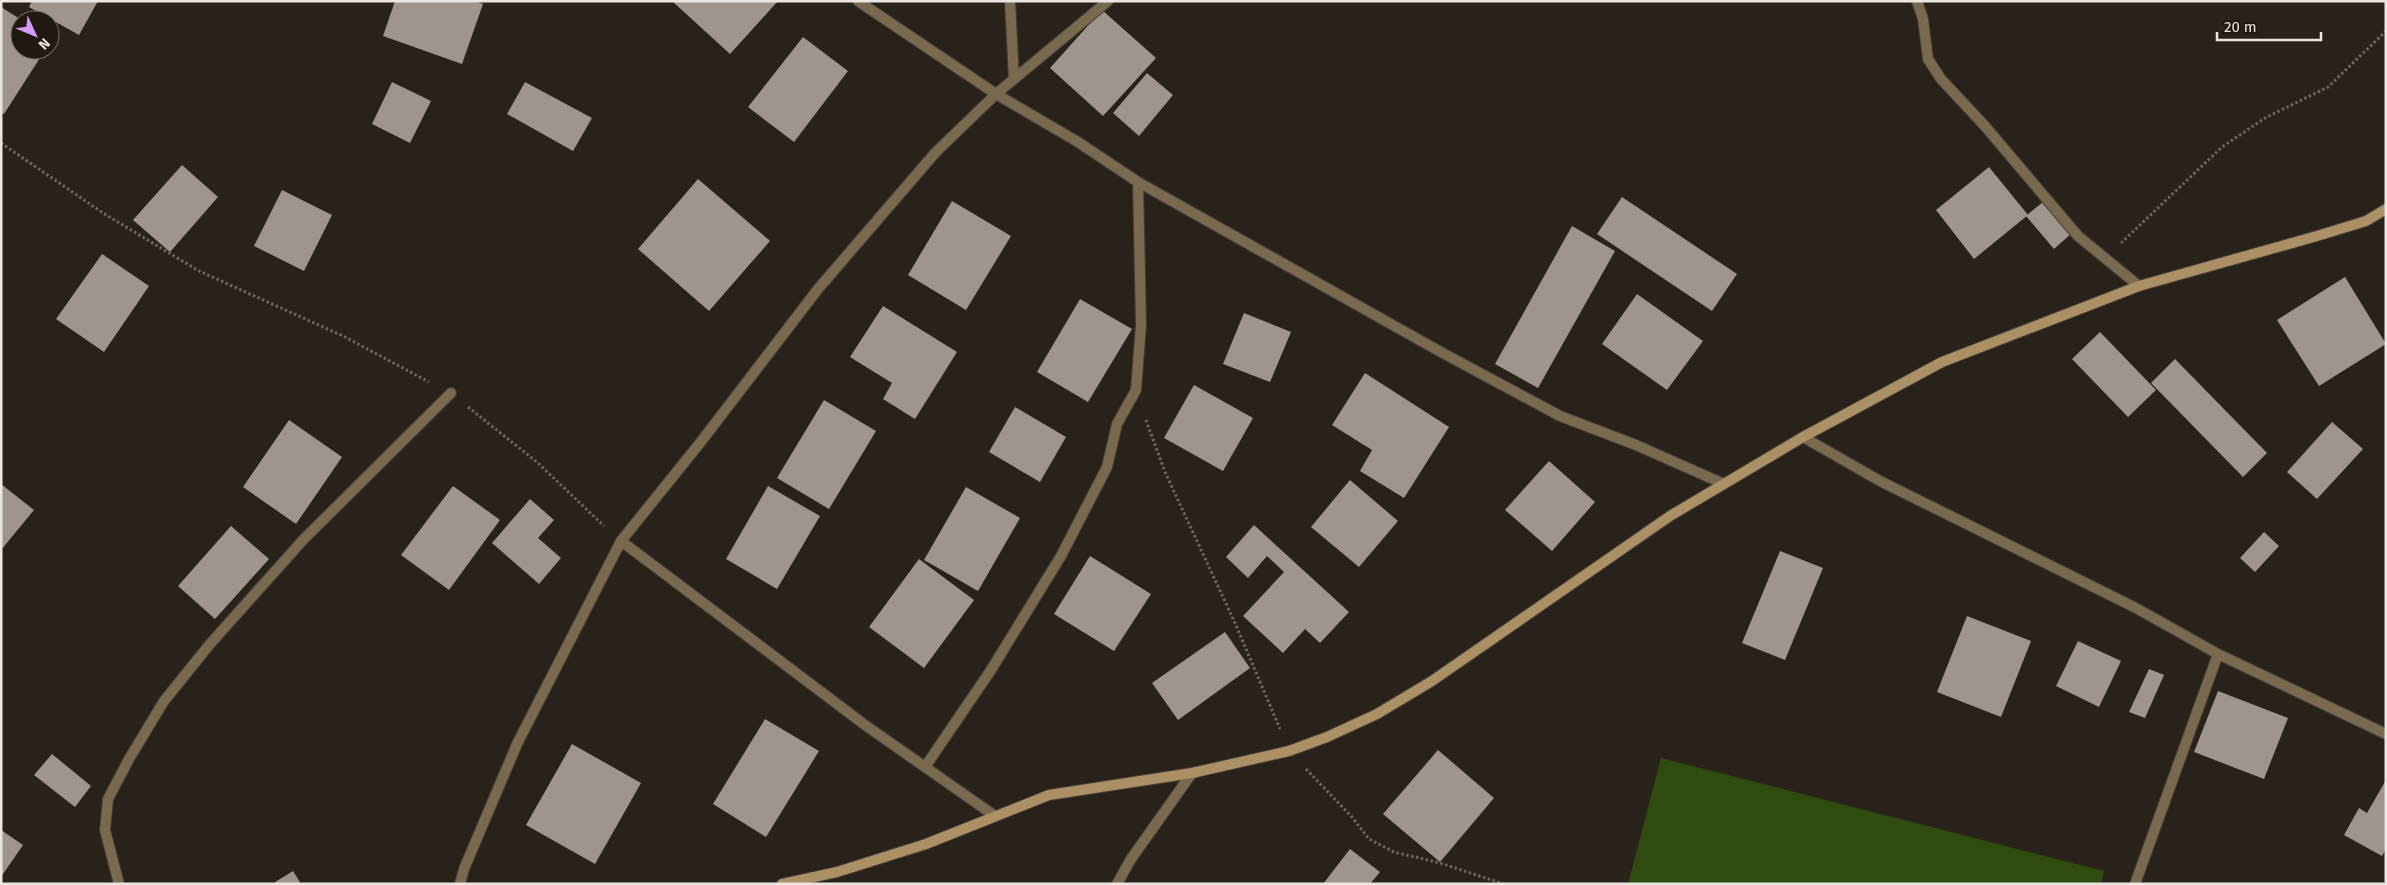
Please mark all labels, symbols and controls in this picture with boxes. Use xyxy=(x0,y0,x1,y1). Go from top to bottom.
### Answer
north arrow xyxy=(10,10,60,60)
scale bar xyxy=(2217,10,2321,42)
text: 20 m xyxy=(2224,18,2257,36)
text: N xyxy=(35,34,53,53)

